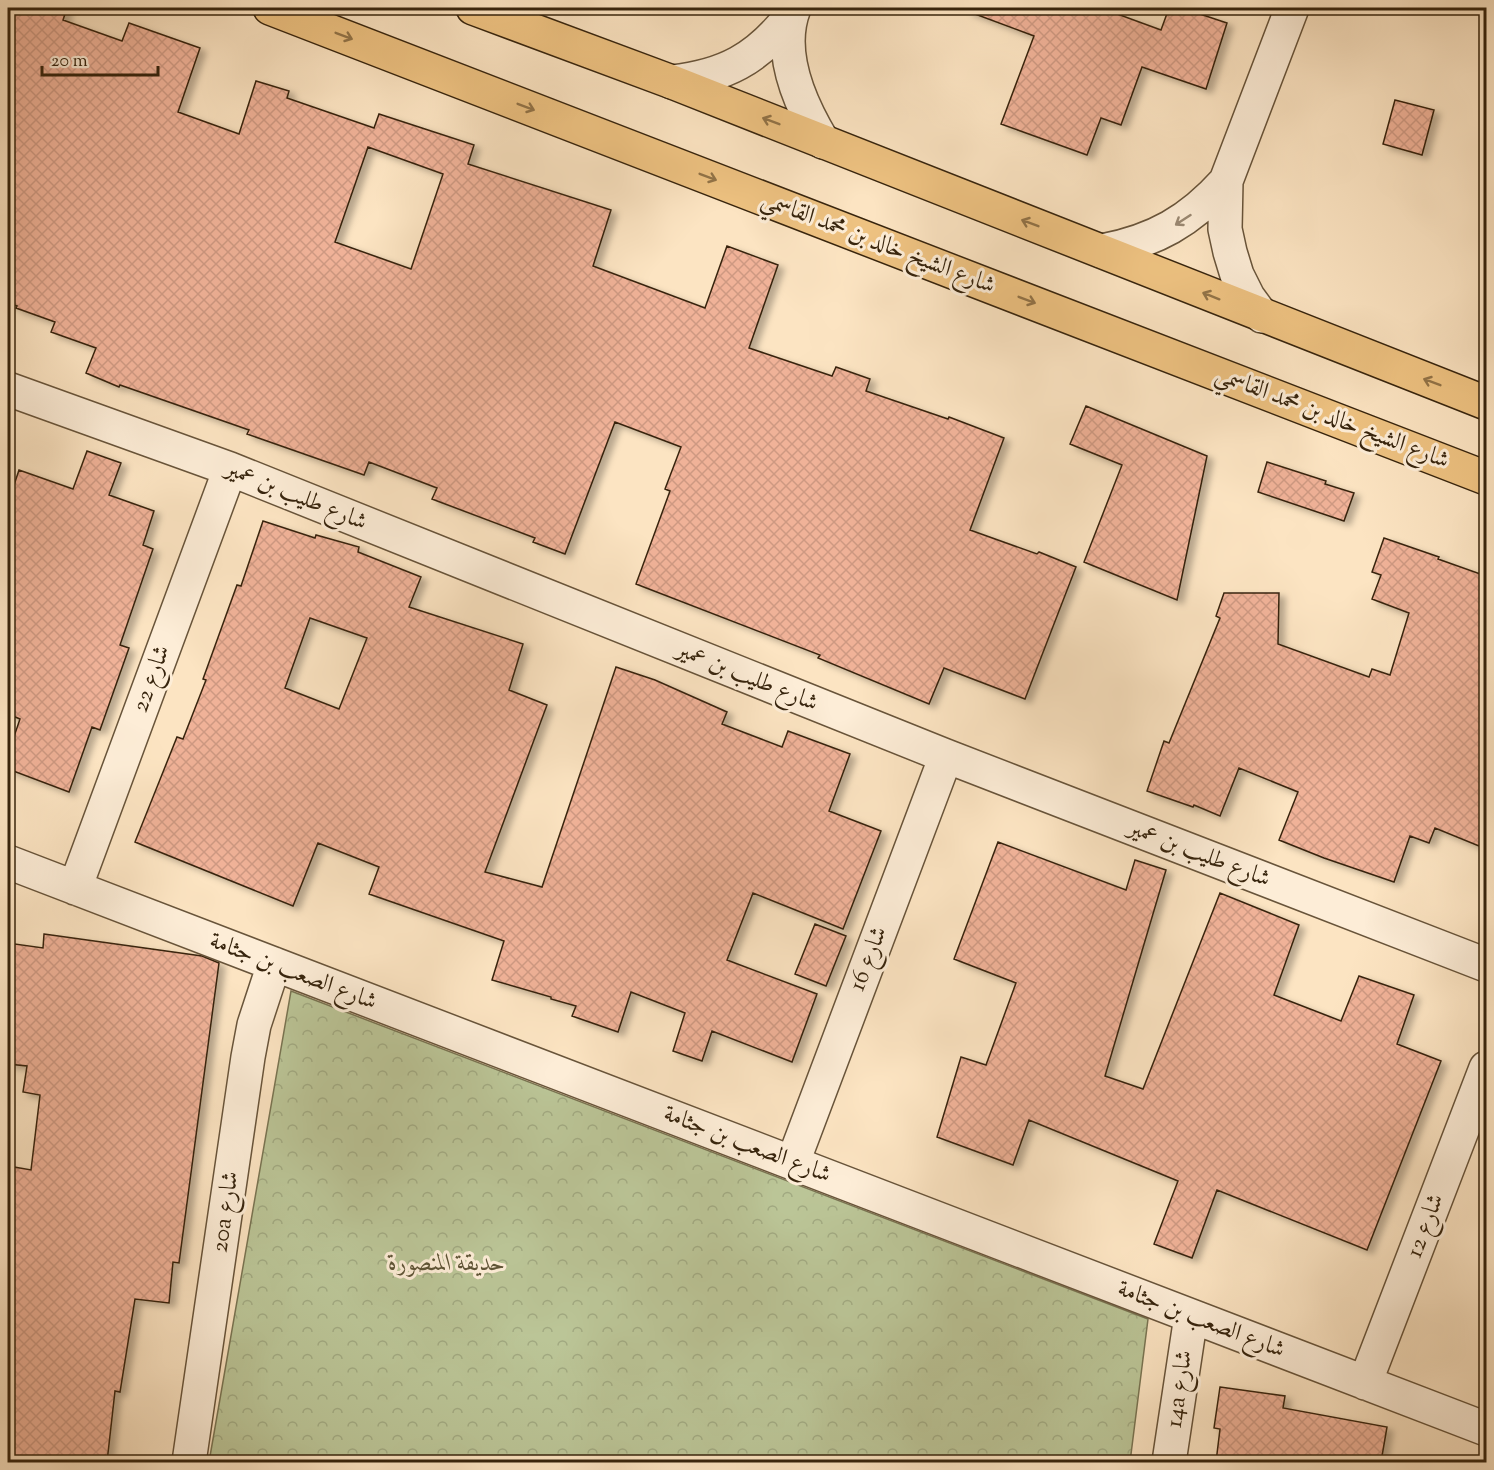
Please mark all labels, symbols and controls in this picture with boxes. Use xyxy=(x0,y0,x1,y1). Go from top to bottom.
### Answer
one-way arrow xyxy=(335,31,353,42)
scale bar xyxy=(42,39,158,77)
text: 20 m xyxy=(51,49,88,75)
one-way arrow xyxy=(516,102,535,113)
one-way arrow xyxy=(762,115,780,126)
one-way arrow xyxy=(698,172,717,183)
street label: شارع الشيخ خالد بن محمد القاسمي xyxy=(755,183,1000,307)
one-way arrow xyxy=(1175,215,1192,227)
one-way arrow xyxy=(1021,217,1040,228)
one-way arrow xyxy=(1202,290,1221,301)
one-way arrow xyxy=(1017,296,1036,307)
street label: شارع الشيخ خالد بن محمد القاسمي xyxy=(1209,358,1454,482)
one-way arrow xyxy=(1423,376,1442,387)
street label: شارع طليب بن عمير xyxy=(217,451,372,541)
street label: شارع طليب بن عمير xyxy=(668,632,823,722)
street label: شارع 22 xyxy=(124,641,181,718)
street label: شارع طليب بن عمير xyxy=(1120,810,1275,898)
street label: شارع 16 xyxy=(841,922,898,997)
street label: شارع الصعب بن جثامة xyxy=(204,924,382,1021)
street label: شارع الصعب بن جثامة xyxy=(658,1097,836,1194)
street label: 20a شارع xyxy=(203,1169,250,1255)
street label: شارع 12 xyxy=(1398,1189,1455,1263)
park label: حديقة المنصورة xyxy=(387,1247,506,1281)
street label: شارع الصعب بن جثامة xyxy=(1112,1272,1290,1369)
street label: 14a شارع xyxy=(1158,1348,1203,1430)

